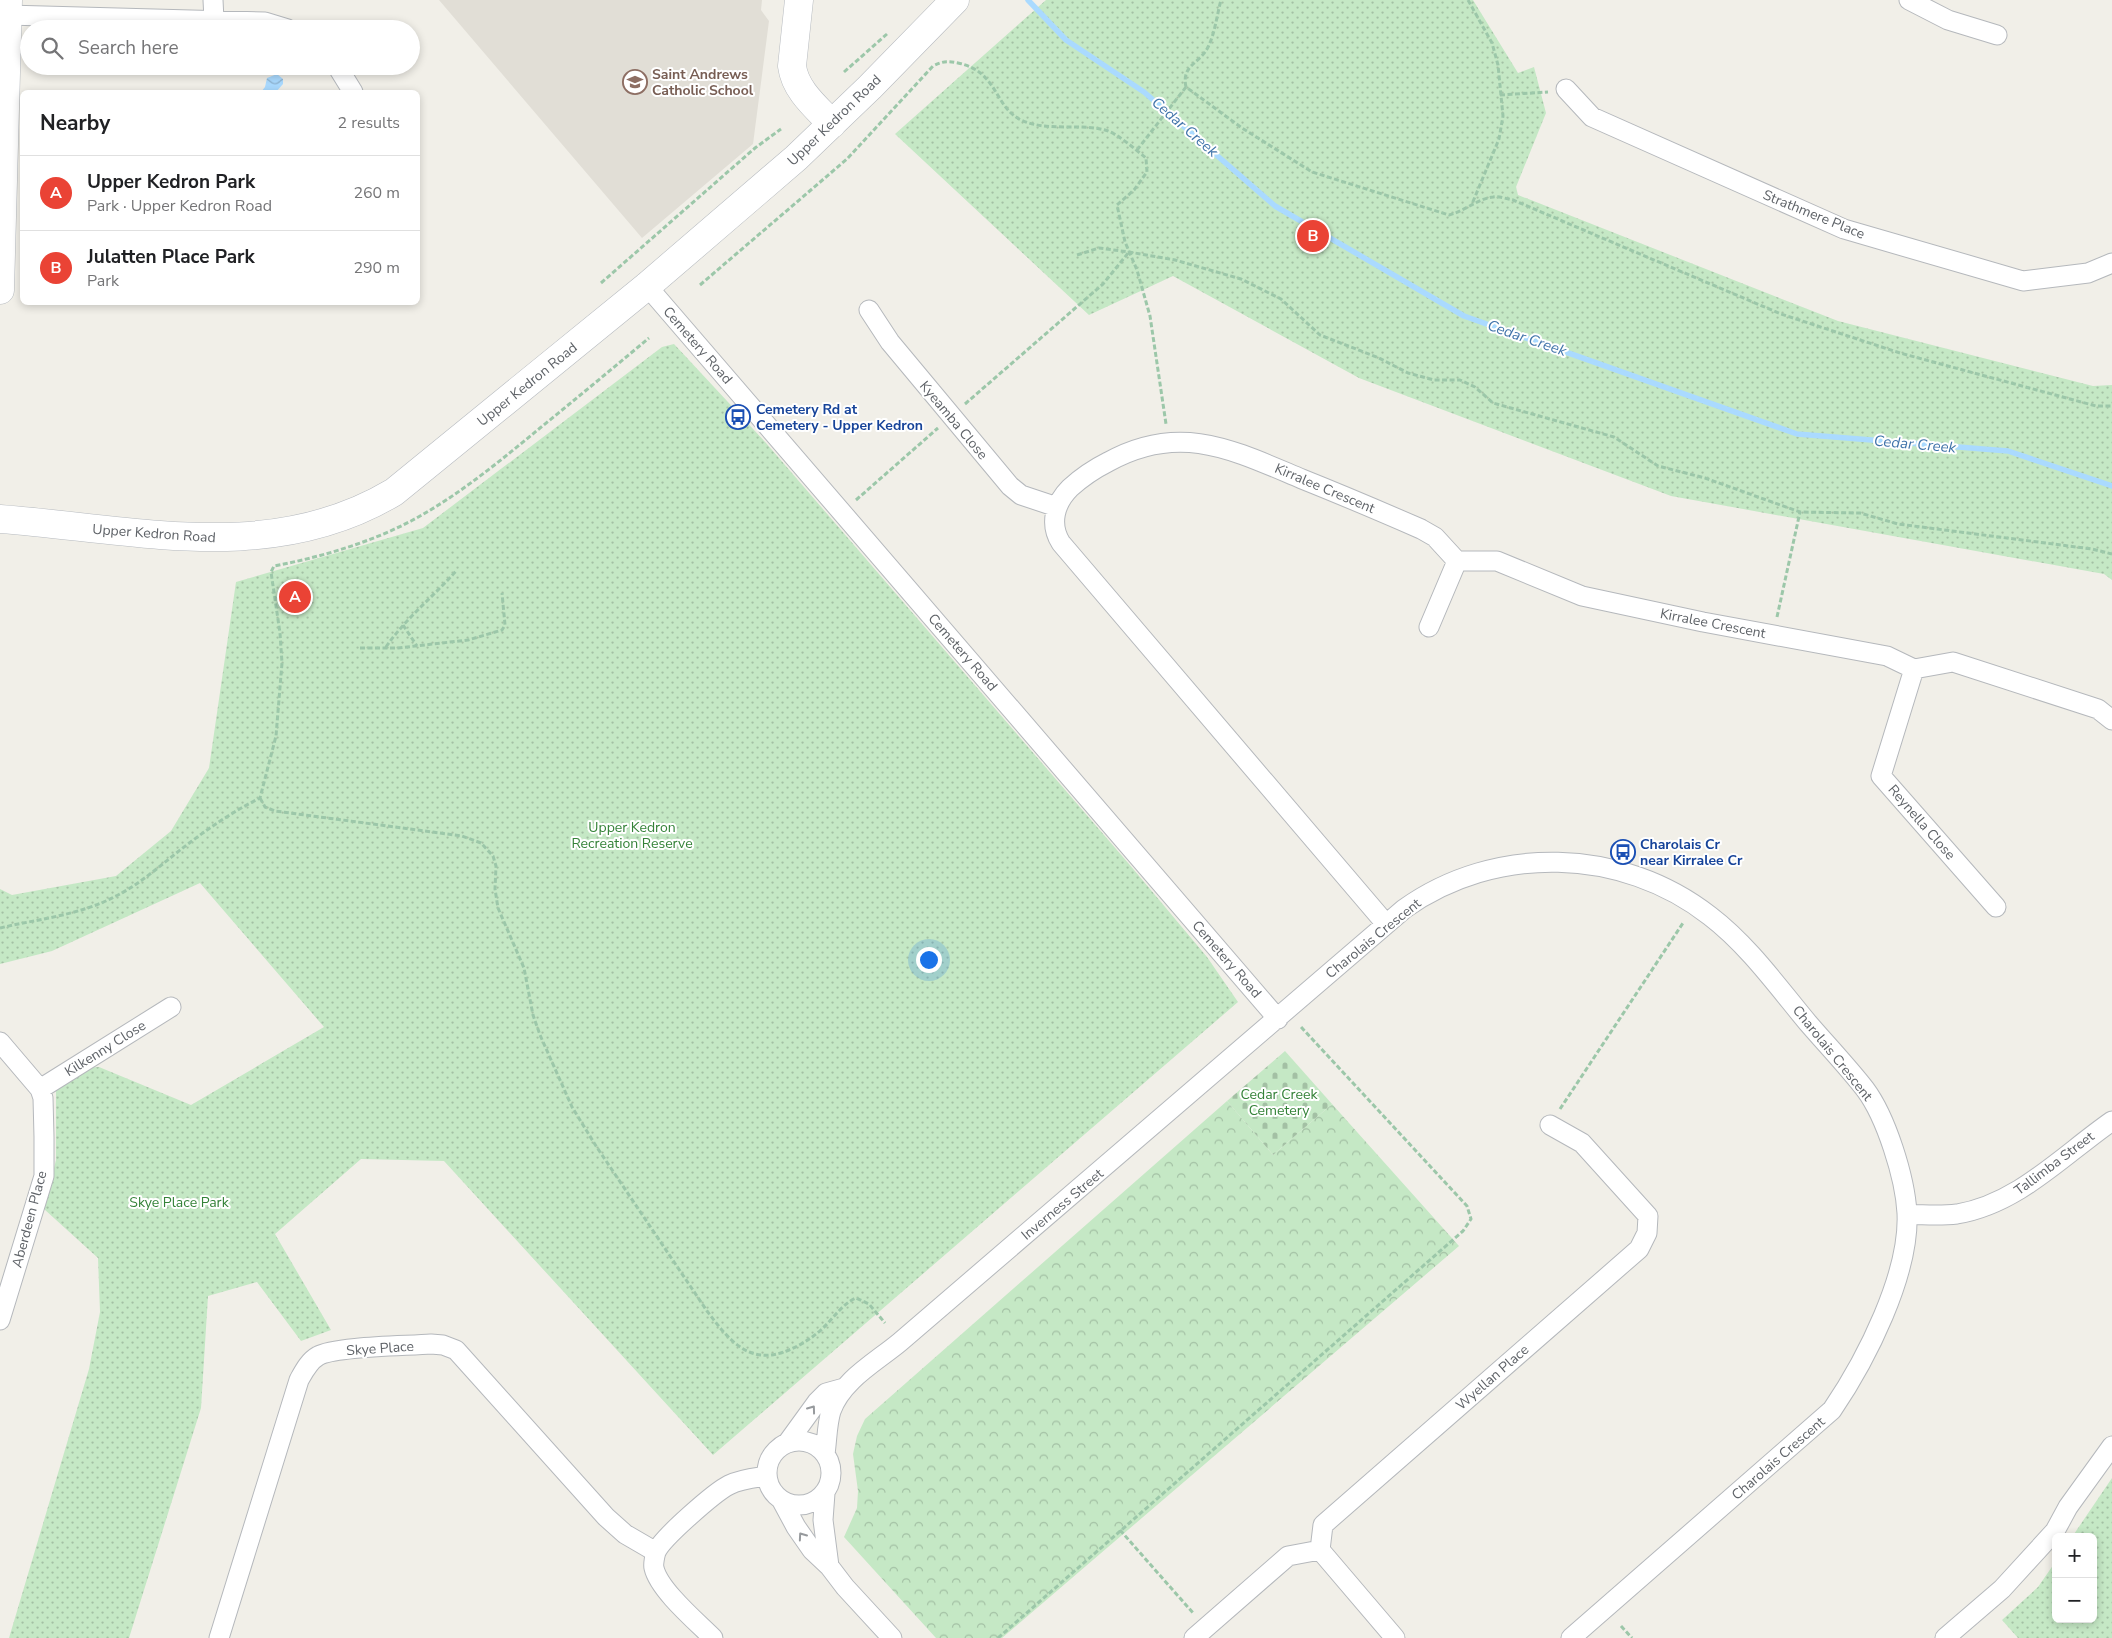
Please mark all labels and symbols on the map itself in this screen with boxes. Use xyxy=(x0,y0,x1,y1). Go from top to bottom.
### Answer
place label: Saint Andrews Catholic School xyxy=(652,65,754,100)
school or university icon: Saint Andrews Catholic School xyxy=(622,69,648,95)
street label: Upper Kedron Road xyxy=(783,71,885,170)
water label: Cedar Creek xyxy=(1147,92,1223,162)
street label: Strathmere Place xyxy=(1760,185,1868,244)
pin: B xyxy=(1297,217,1329,255)
street label: Cemetery Road xyxy=(659,303,737,388)
water label: Cedar Creek xyxy=(1485,315,1570,361)
street label: Upper Kedron Road xyxy=(473,338,581,431)
street label: Kyeamba Close xyxy=(915,377,992,464)
place label: Cemetery Rd at Cemetery - Upper Kedron xyxy=(756,400,923,435)
bus stop icon: Cemetery Rd at Cemetery - Upper Kedron xyxy=(725,404,751,430)
water label: Cedar Creek xyxy=(1873,430,1957,458)
street label: Kirralee Crescent xyxy=(1272,459,1378,518)
street label: Upper Kedron Road xyxy=(92,520,216,547)
pin: A xyxy=(279,578,311,616)
street label: Kirralee Crescent xyxy=(1659,604,1767,643)
street label: Cemetery Road xyxy=(924,610,1002,695)
street label: Reynella Close xyxy=(1884,781,1960,864)
park label: Upper Kedron Recreation Reserve xyxy=(571,818,693,853)
place label: Charolais Cr near Kirralee Cr xyxy=(1640,835,1743,870)
bus stop icon: Charolais Cr near Kirralee Cr xyxy=(1610,839,1636,865)
street label: Charolais Crescent xyxy=(1322,894,1425,983)
street label: Cemetery Road xyxy=(1188,917,1266,1002)
your location xyxy=(916,947,942,973)
street label: Charolais Crescent xyxy=(1788,1002,1877,1105)
street label: Kilkenny Close xyxy=(61,1016,150,1081)
park label: Cedar Creek Cemetery xyxy=(1241,1085,1318,1120)
street label: Tallimba Street xyxy=(2010,1127,2098,1200)
street label: Inverness Street xyxy=(1017,1164,1107,1244)
street label: Aberdeen Place xyxy=(7,1169,52,1270)
park label: Skye Place Park xyxy=(129,1193,230,1212)
street label: Skye Place xyxy=(346,1337,414,1360)
street label: Wyellan Place xyxy=(1452,1340,1533,1414)
one-way arrow xyxy=(806,1406,815,1415)
street label: Charolais Crescent xyxy=(1728,1412,1829,1504)
one-way arrow xyxy=(799,1532,808,1542)

